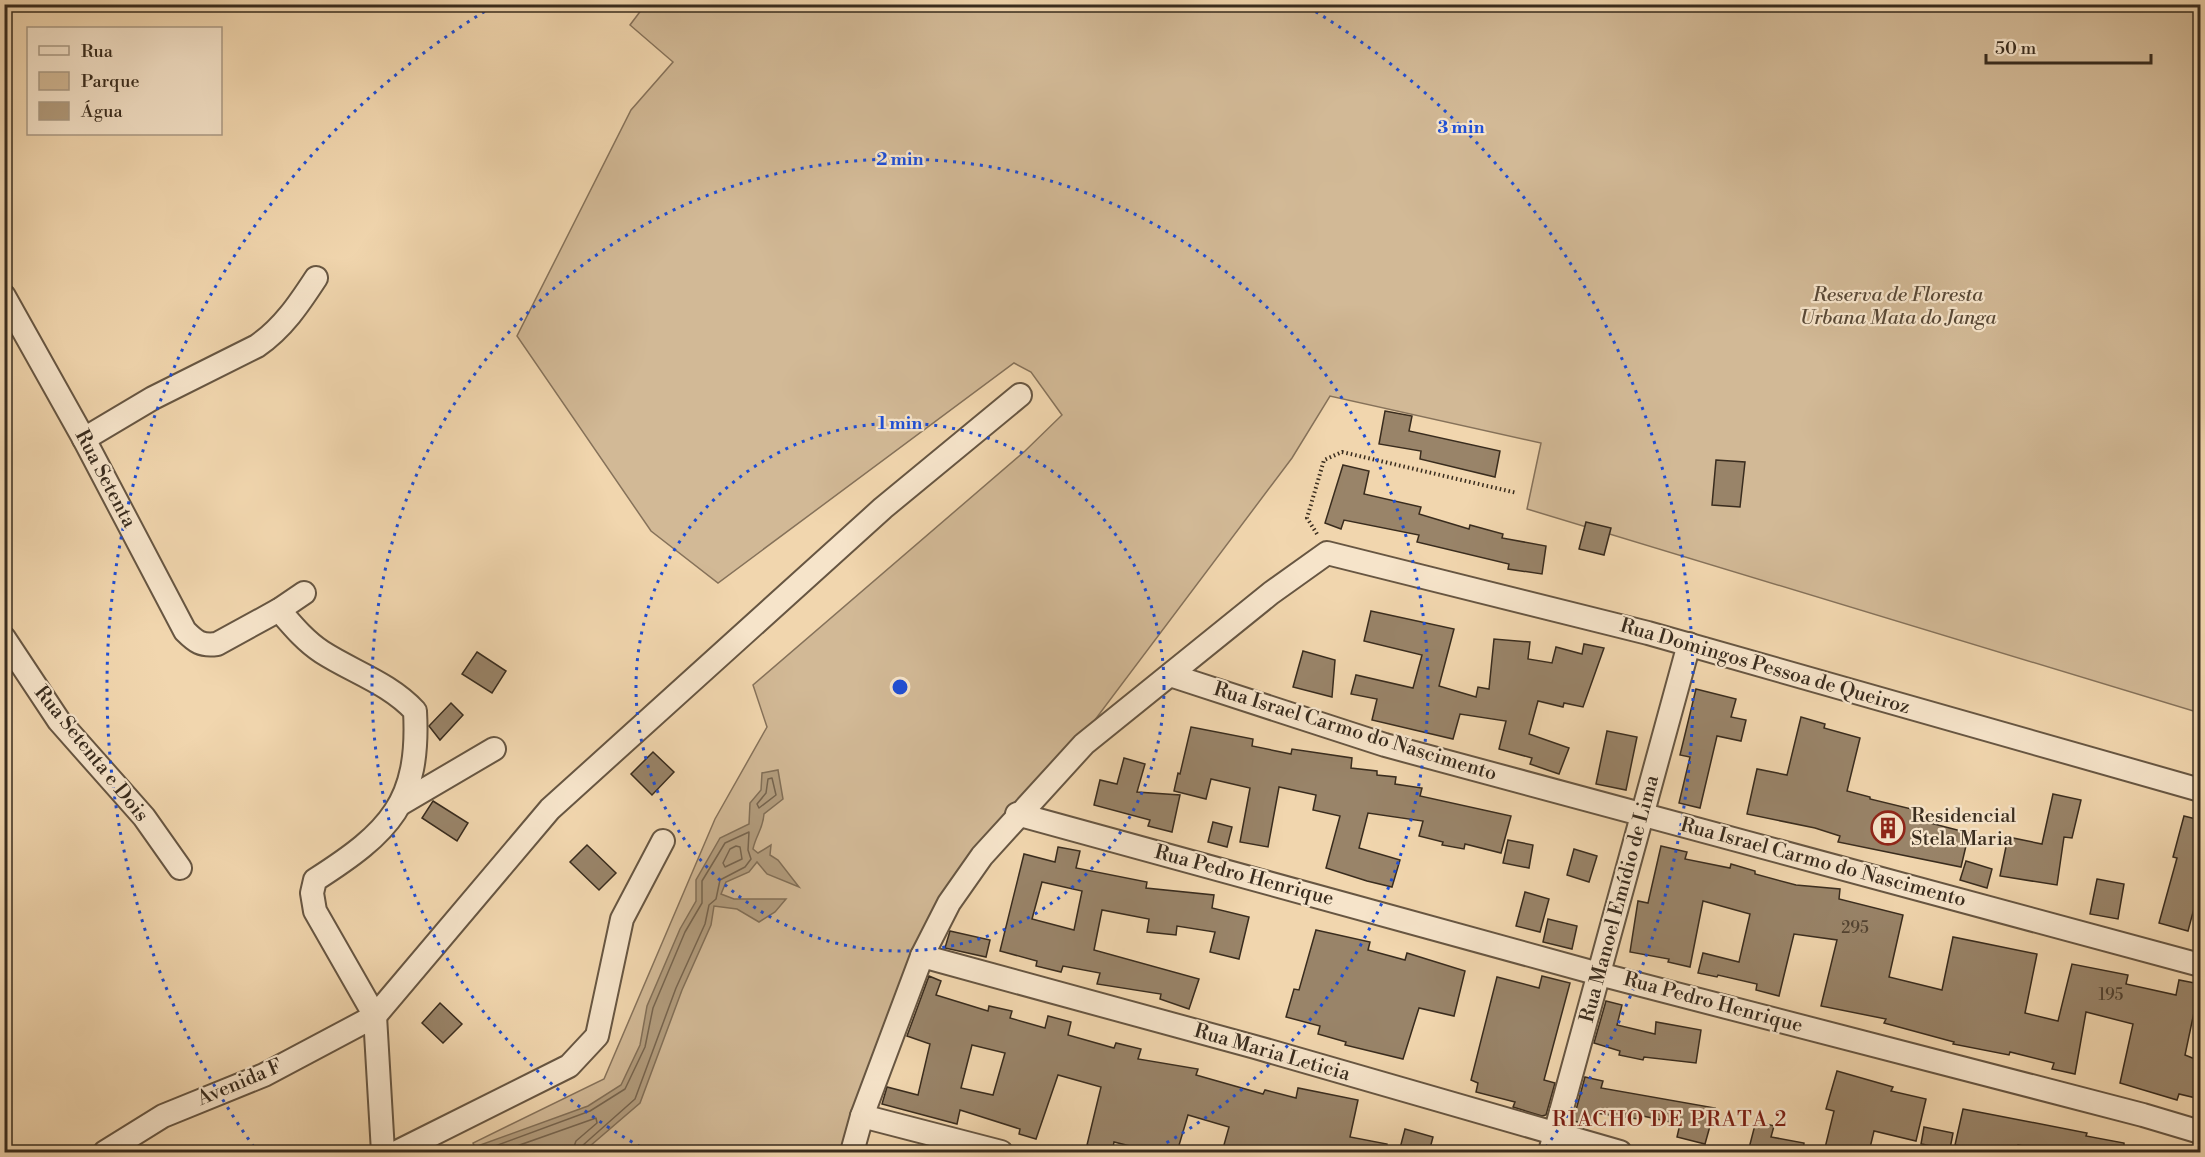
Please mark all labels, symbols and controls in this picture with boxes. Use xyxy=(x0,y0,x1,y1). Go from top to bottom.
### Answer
legend xyxy=(27,27,222,135)
scale bar xyxy=(1986,27,2151,65)
text: 50 m xyxy=(1995,37,2037,60)
text: Rua xyxy=(81,40,114,63)
text: Parque xyxy=(81,70,140,93)
text: Água xyxy=(80,100,123,123)
text: 3 min xyxy=(1438,116,1484,139)
text: 2 min xyxy=(876,148,924,171)
park label: Reserva de Floresta Urbana Mata do Janga xyxy=(1800,283,1997,331)
text: 1 min xyxy=(878,412,922,435)
street label: Rua Setenta xyxy=(69,426,142,533)
street label: Rua Domingos Pessoa de Queiroz xyxy=(1617,614,1913,720)
centre of rings xyxy=(890,677,910,697)
street label: Rua Israel Carmo do Nascimento xyxy=(1210,677,1500,787)
street label: Rua Setenta e Dois xyxy=(28,681,154,827)
street label: Rua Manoel Emídio de Lima xyxy=(1575,772,1665,1025)
place label: Residencial Stela Maria xyxy=(1911,804,2016,852)
building icon: Residencial Stela Maria xyxy=(1870,810,1906,846)
street label: Rua Israel Carmo do Nascimento xyxy=(1677,813,1969,913)
street label: Rua Pedro Henrique xyxy=(1152,840,1336,912)
house number: 295 xyxy=(1841,918,1869,938)
street label: Rua Pedro Henrique xyxy=(1621,967,1805,1039)
house number: 195 xyxy=(2099,985,2124,1005)
street label: Rua Maria Leticia xyxy=(1191,1019,1354,1087)
street label: Avenida F xyxy=(193,1054,286,1112)
district label: RIACHO DE PRATA 2 xyxy=(1552,1107,1788,1133)

